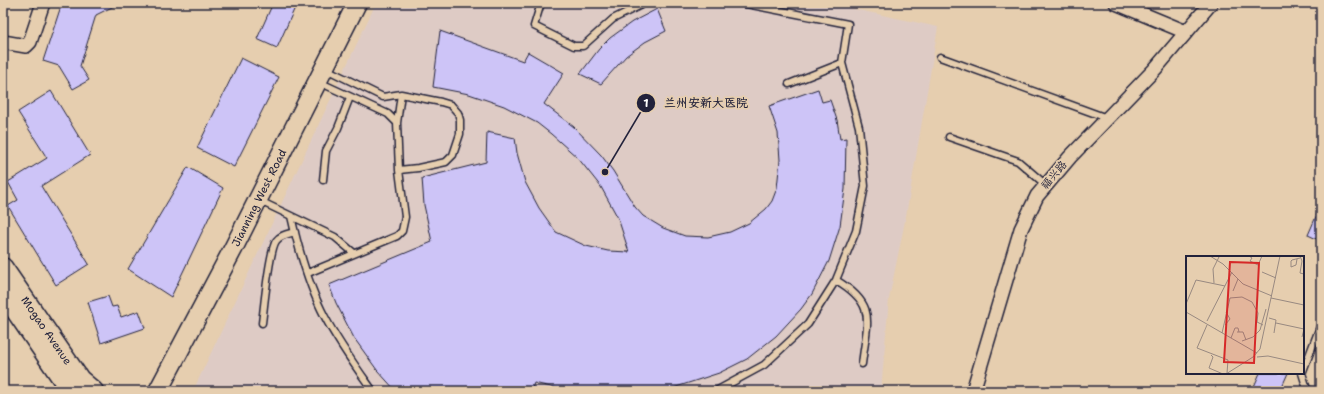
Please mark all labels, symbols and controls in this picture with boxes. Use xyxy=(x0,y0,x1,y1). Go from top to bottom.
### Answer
callout: 兰州安新大医院 xyxy=(636,91,756,115)
text: 1 xyxy=(643,95,649,111)
text: 兰州安新大医院 xyxy=(664,95,748,111)
street label: Jianning West Road xyxy=(228,146,290,249)
street label: 福兴路 xyxy=(1038,158,1070,192)
inset map xyxy=(1186,256,1304,374)
street label: Mogao Avenue xyxy=(18,293,75,368)

